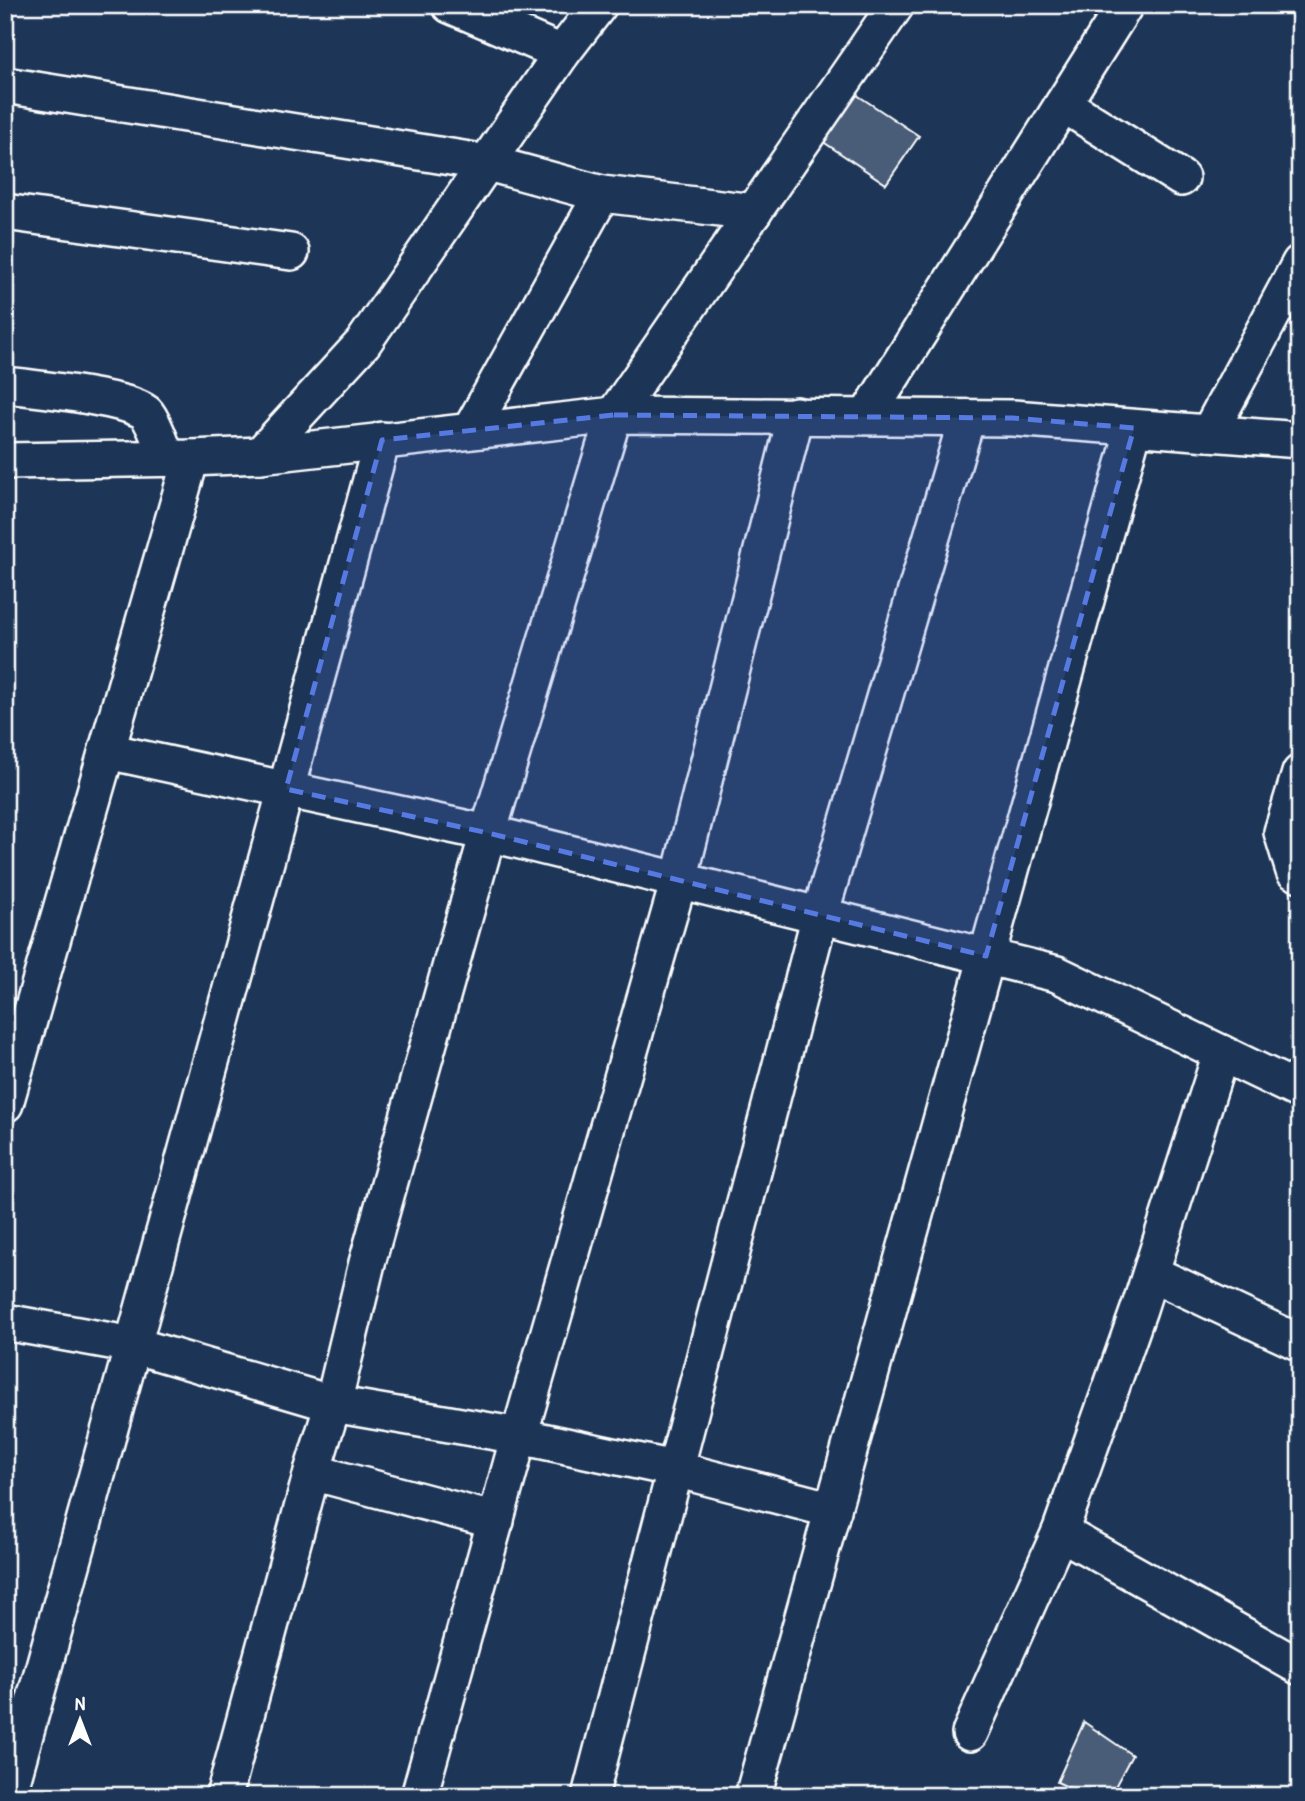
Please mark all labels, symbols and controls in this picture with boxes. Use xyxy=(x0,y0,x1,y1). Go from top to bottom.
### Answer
north arrow xyxy=(46,1686,116,1756)
text: N xyxy=(75,1690,85,1716)

